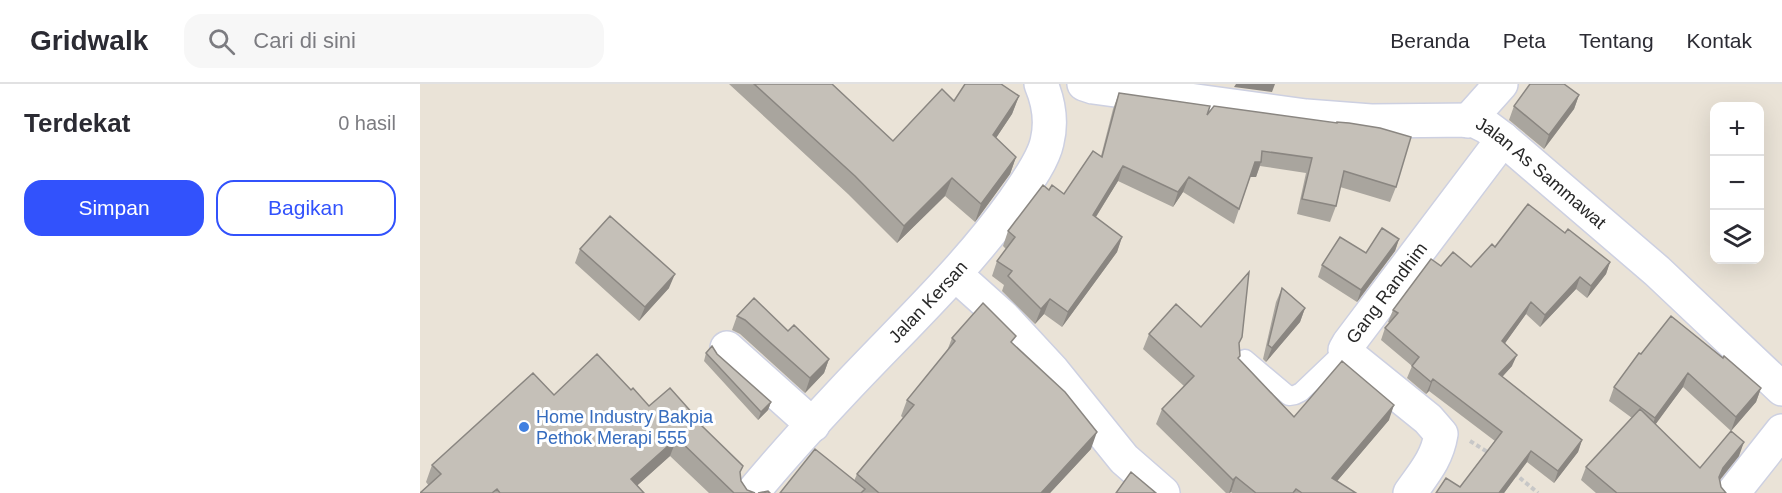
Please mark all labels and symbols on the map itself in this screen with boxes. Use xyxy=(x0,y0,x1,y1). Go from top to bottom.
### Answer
street label: Jalan As Sammawat xyxy=(1473,113,1610,233)
street label: Gang Randhim xyxy=(1342,239,1431,347)
street label: Jalan Kersan xyxy=(885,257,971,347)
place label: Home Industry Bakpia Pethok Merapi 555 xyxy=(536,407,714,448)
marker: Home Industry Bakpia Pethok Merapi 555 xyxy=(517,420,531,434)

